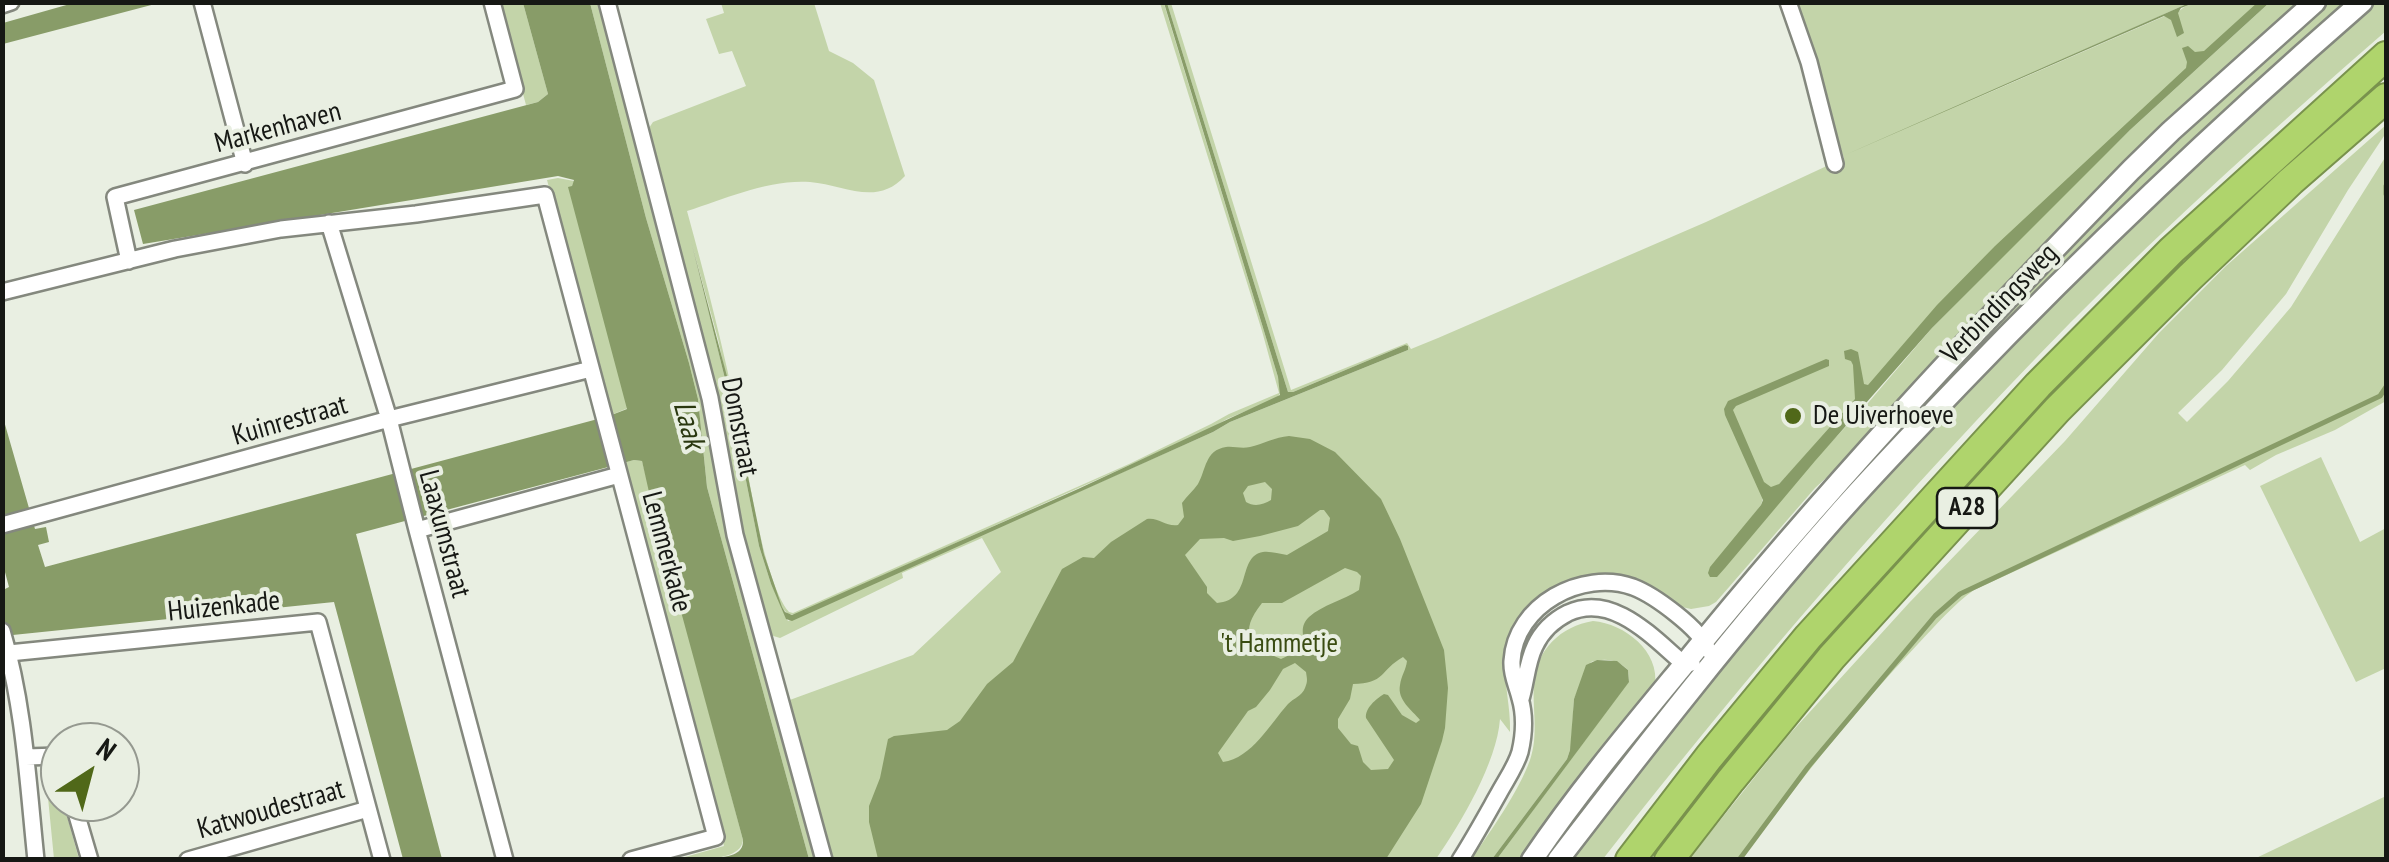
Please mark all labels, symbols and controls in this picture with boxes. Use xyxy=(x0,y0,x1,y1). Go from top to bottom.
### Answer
street label: Markenhaven xyxy=(211,95,345,161)
street label: Verbindingsweg xyxy=(1935,237,2065,371)
street label: Domstraat xyxy=(713,375,765,479)
street label: Kuinrestraat xyxy=(229,389,351,453)
water label: Laak xyxy=(664,397,712,453)
place label: De Uiverhoeve xyxy=(1813,399,1954,433)
marker: De Uiverhoeve xyxy=(1782,405,1804,427)
street label: Laaxumstraat xyxy=(411,467,477,601)
street label: Lemmerkade xyxy=(634,488,698,616)
road number: A28 xyxy=(1937,488,1997,528)
street label: Huizenkade xyxy=(166,584,282,630)
park label: 't Hammetje xyxy=(1220,627,1338,661)
north arrow xyxy=(40,722,140,822)
text: N xyxy=(90,730,124,768)
street label: Katwoudestraat xyxy=(194,773,348,847)

